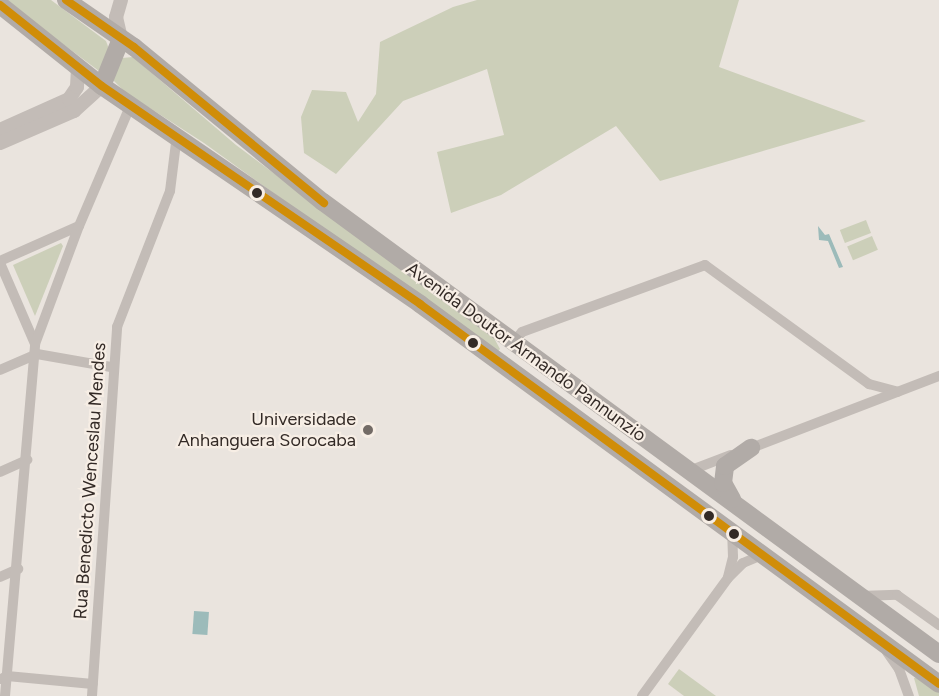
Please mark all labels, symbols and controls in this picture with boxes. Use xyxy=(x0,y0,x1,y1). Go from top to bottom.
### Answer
unlabelled marker xyxy=(251,187,263,199)
street label: Avenida Doutor Armando Pannunzio xyxy=(402,258,650,446)
unlabelled marker xyxy=(467,337,479,349)
street label: Rua Benedicto Wenceslau Mendes xyxy=(70,342,110,620)
place label: Universidade Anhanguera Sorocaba xyxy=(178,409,356,452)
marker: Universidade Anhanguera Sorocaba xyxy=(361,423,375,437)
unlabelled marker xyxy=(703,510,715,522)
unlabelled marker xyxy=(728,528,740,540)

